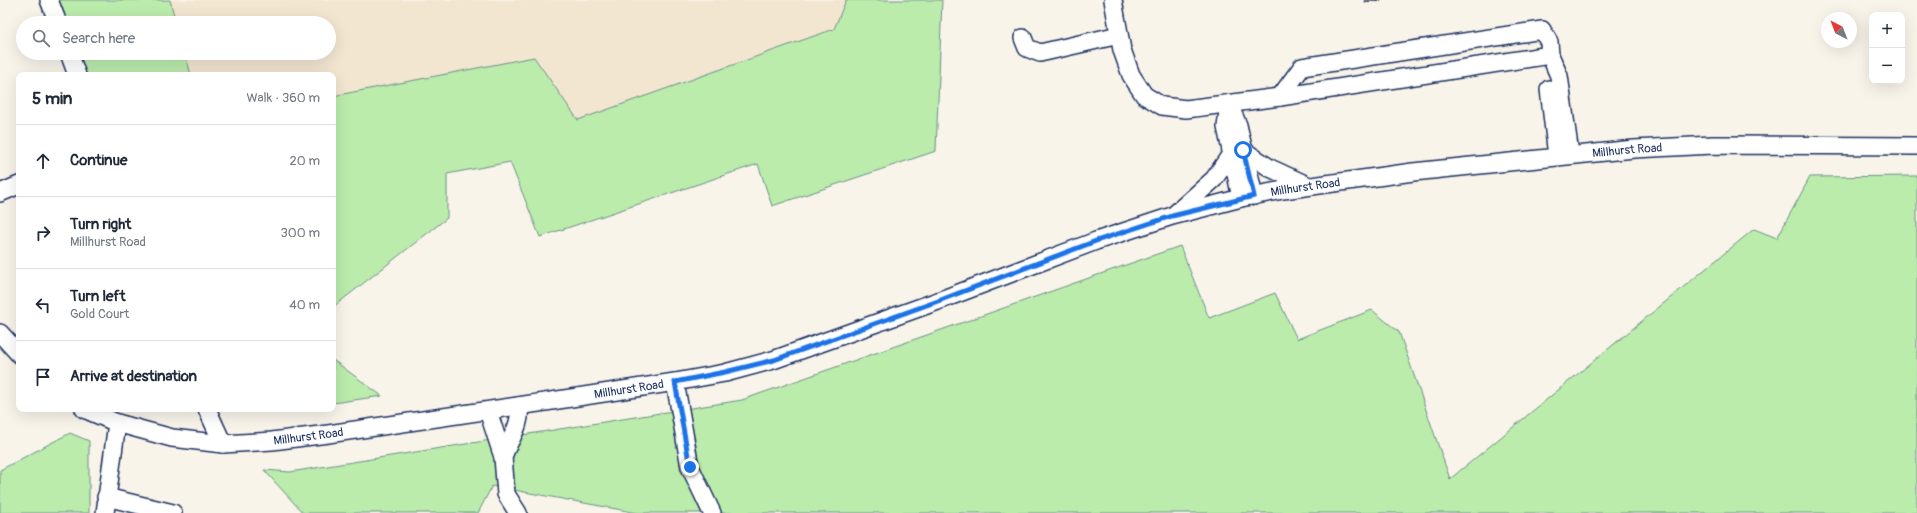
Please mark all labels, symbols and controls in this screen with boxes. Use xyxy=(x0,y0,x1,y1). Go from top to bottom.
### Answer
north arrow xyxy=(1821,12,1857,48)
map controls xyxy=(1869,12,1905,84)
button: + xyxy=(1869,12,1905,48)
search box xyxy=(16,16,336,60)
icon: search xyxy=(30,27,52,49)
text: Search here xyxy=(62,29,135,48)
button: − xyxy=(1869,48,1905,84)
text: 5 min xyxy=(32,88,72,109)
text: Walk · 360 m xyxy=(246,90,320,106)
street label: Millhurst Road xyxy=(1591,140,1663,161)
route start xyxy=(1234,141,1252,159)
icon: ahead xyxy=(32,150,54,172)
text: Continue xyxy=(70,151,128,170)
text: 20 m xyxy=(289,153,320,169)
street label: Millhurst Road xyxy=(1269,175,1341,200)
text: Turn right xyxy=(70,215,131,234)
icon: right xyxy=(32,222,54,244)
text: 300 m xyxy=(281,225,320,241)
text: Millhurst Road xyxy=(70,234,146,250)
text: Turn left xyxy=(70,287,126,306)
icon: left xyxy=(32,294,54,316)
text: 40 m xyxy=(289,297,320,313)
text: Gold Court xyxy=(70,306,129,322)
icon: arrive xyxy=(32,366,54,388)
text: Arrive at destination xyxy=(70,367,197,386)
street label: Millhurst Road xyxy=(593,376,665,402)
street label: Millhurst Road xyxy=(273,424,344,448)
route end xyxy=(681,458,699,476)

